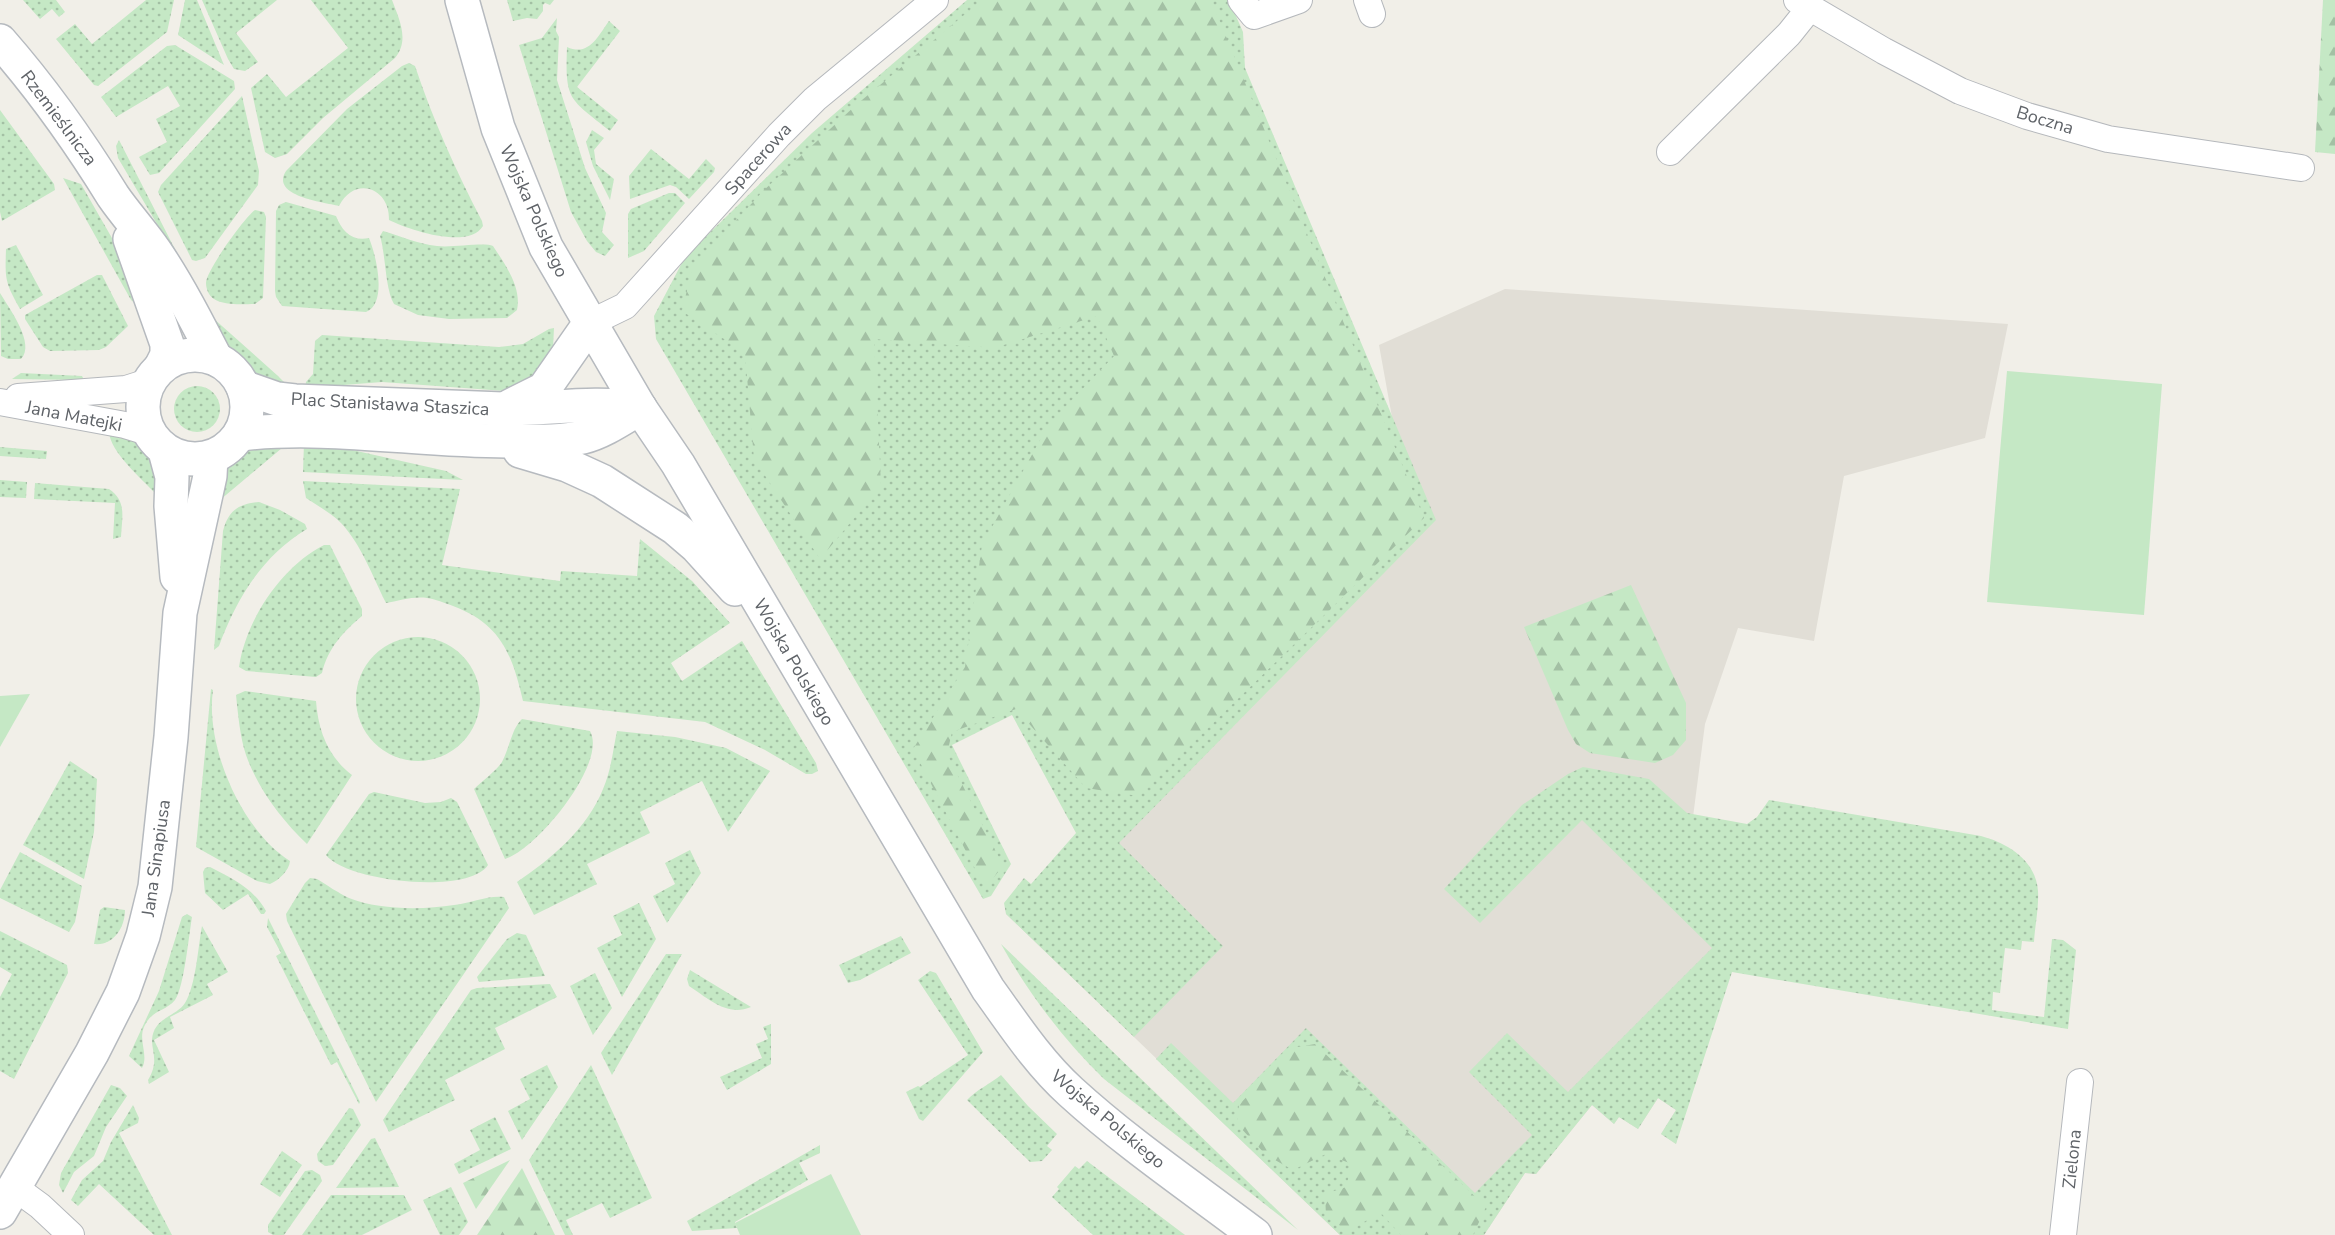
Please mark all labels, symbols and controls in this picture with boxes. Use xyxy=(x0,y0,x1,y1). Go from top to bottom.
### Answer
street label: Rzemieślnicza xyxy=(15,65,103,171)
street label: Boczna xyxy=(2013,100,2077,140)
street label: Spacerowa xyxy=(719,118,797,200)
street label: Wojska Polskiego xyxy=(494,141,574,281)
street label: Plac Stanisława Staszica xyxy=(290,387,490,421)
street label: Jana Matejki xyxy=(23,395,124,437)
street label: Wojska Polskiego xyxy=(748,594,840,730)
street label: Jana Sinapiusa xyxy=(136,798,176,919)
street label: Wojska Polskiego xyxy=(1046,1064,1170,1174)
street label: Zielona xyxy=(2057,1128,2087,1190)

